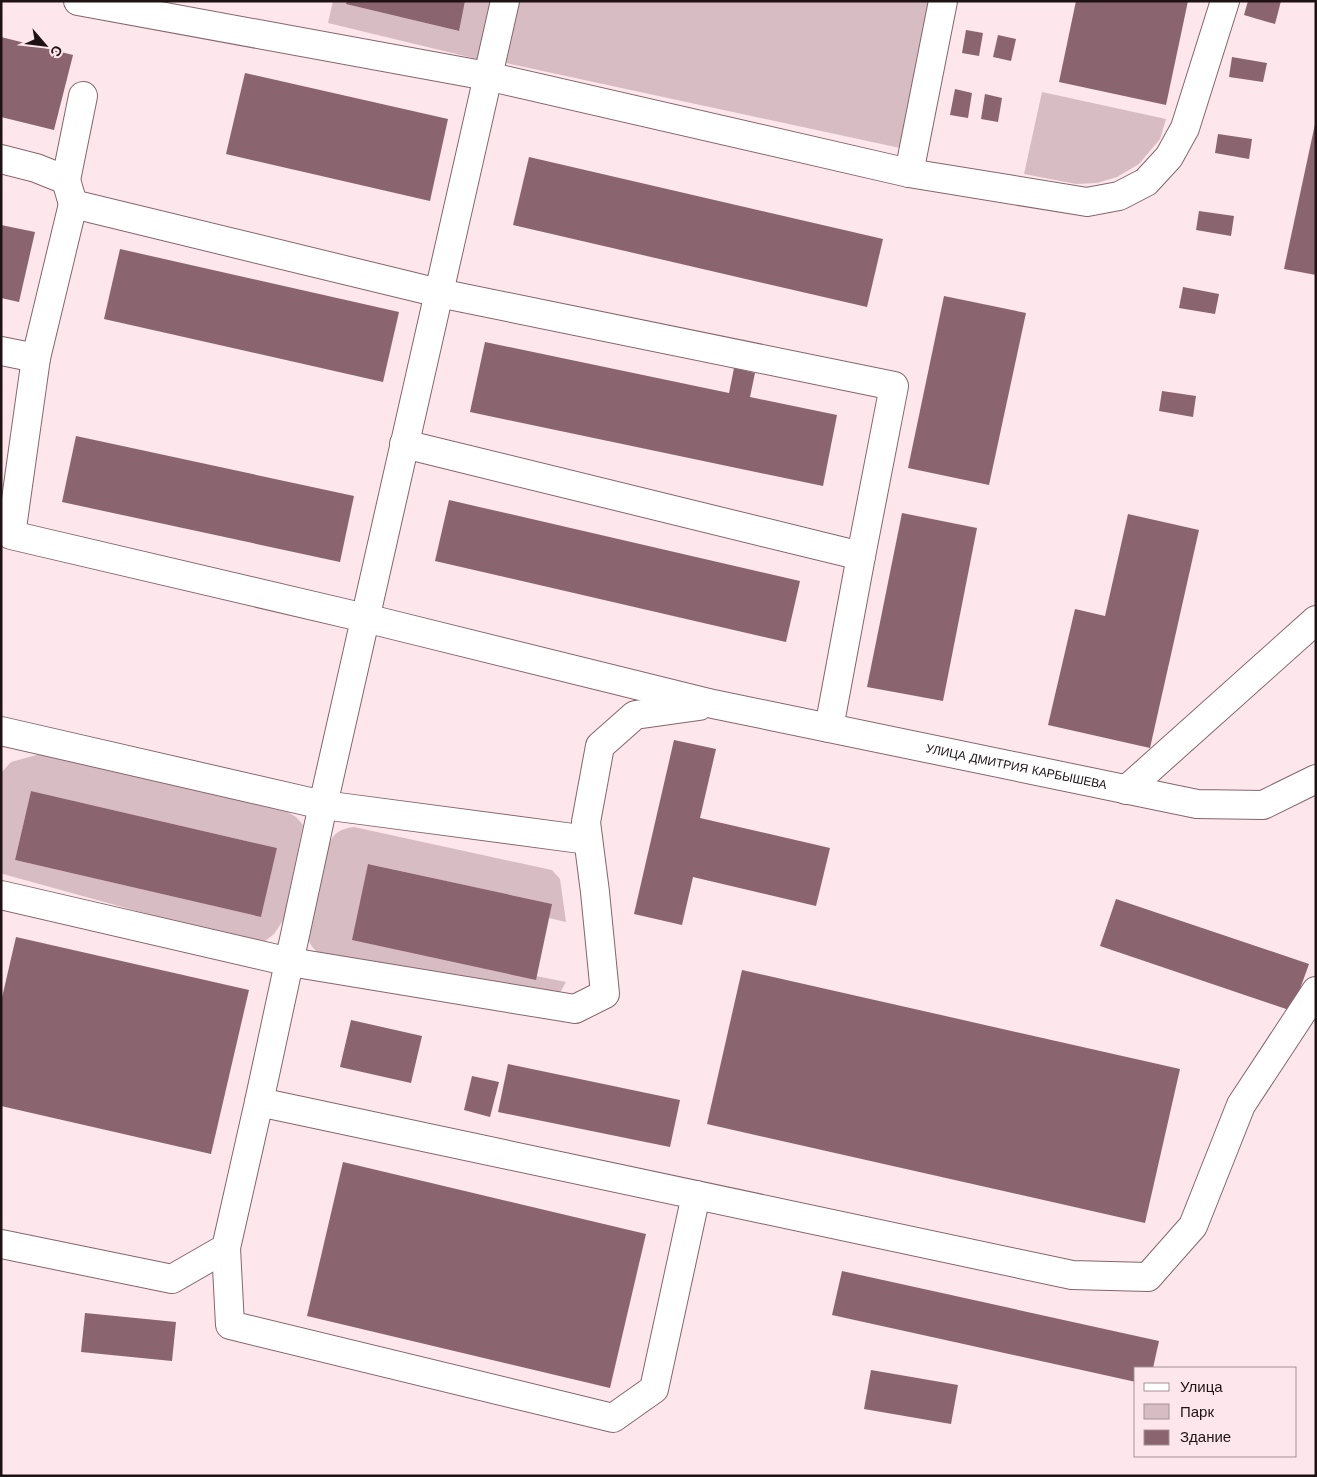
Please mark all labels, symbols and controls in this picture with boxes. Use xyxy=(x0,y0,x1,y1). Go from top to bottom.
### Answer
north arrow xyxy=(20,20,70,70)
text: С xyxy=(47,43,66,59)
street label: УЛИЦА ДМИТРИЯ КАРБЫШЕВА xyxy=(925,741,1108,792)
legend xyxy=(1134,1367,1297,1457)
text: Улица xyxy=(1180,1378,1223,1396)
text: Парк xyxy=(1180,1403,1214,1421)
text: Здание xyxy=(1180,1428,1231,1446)

